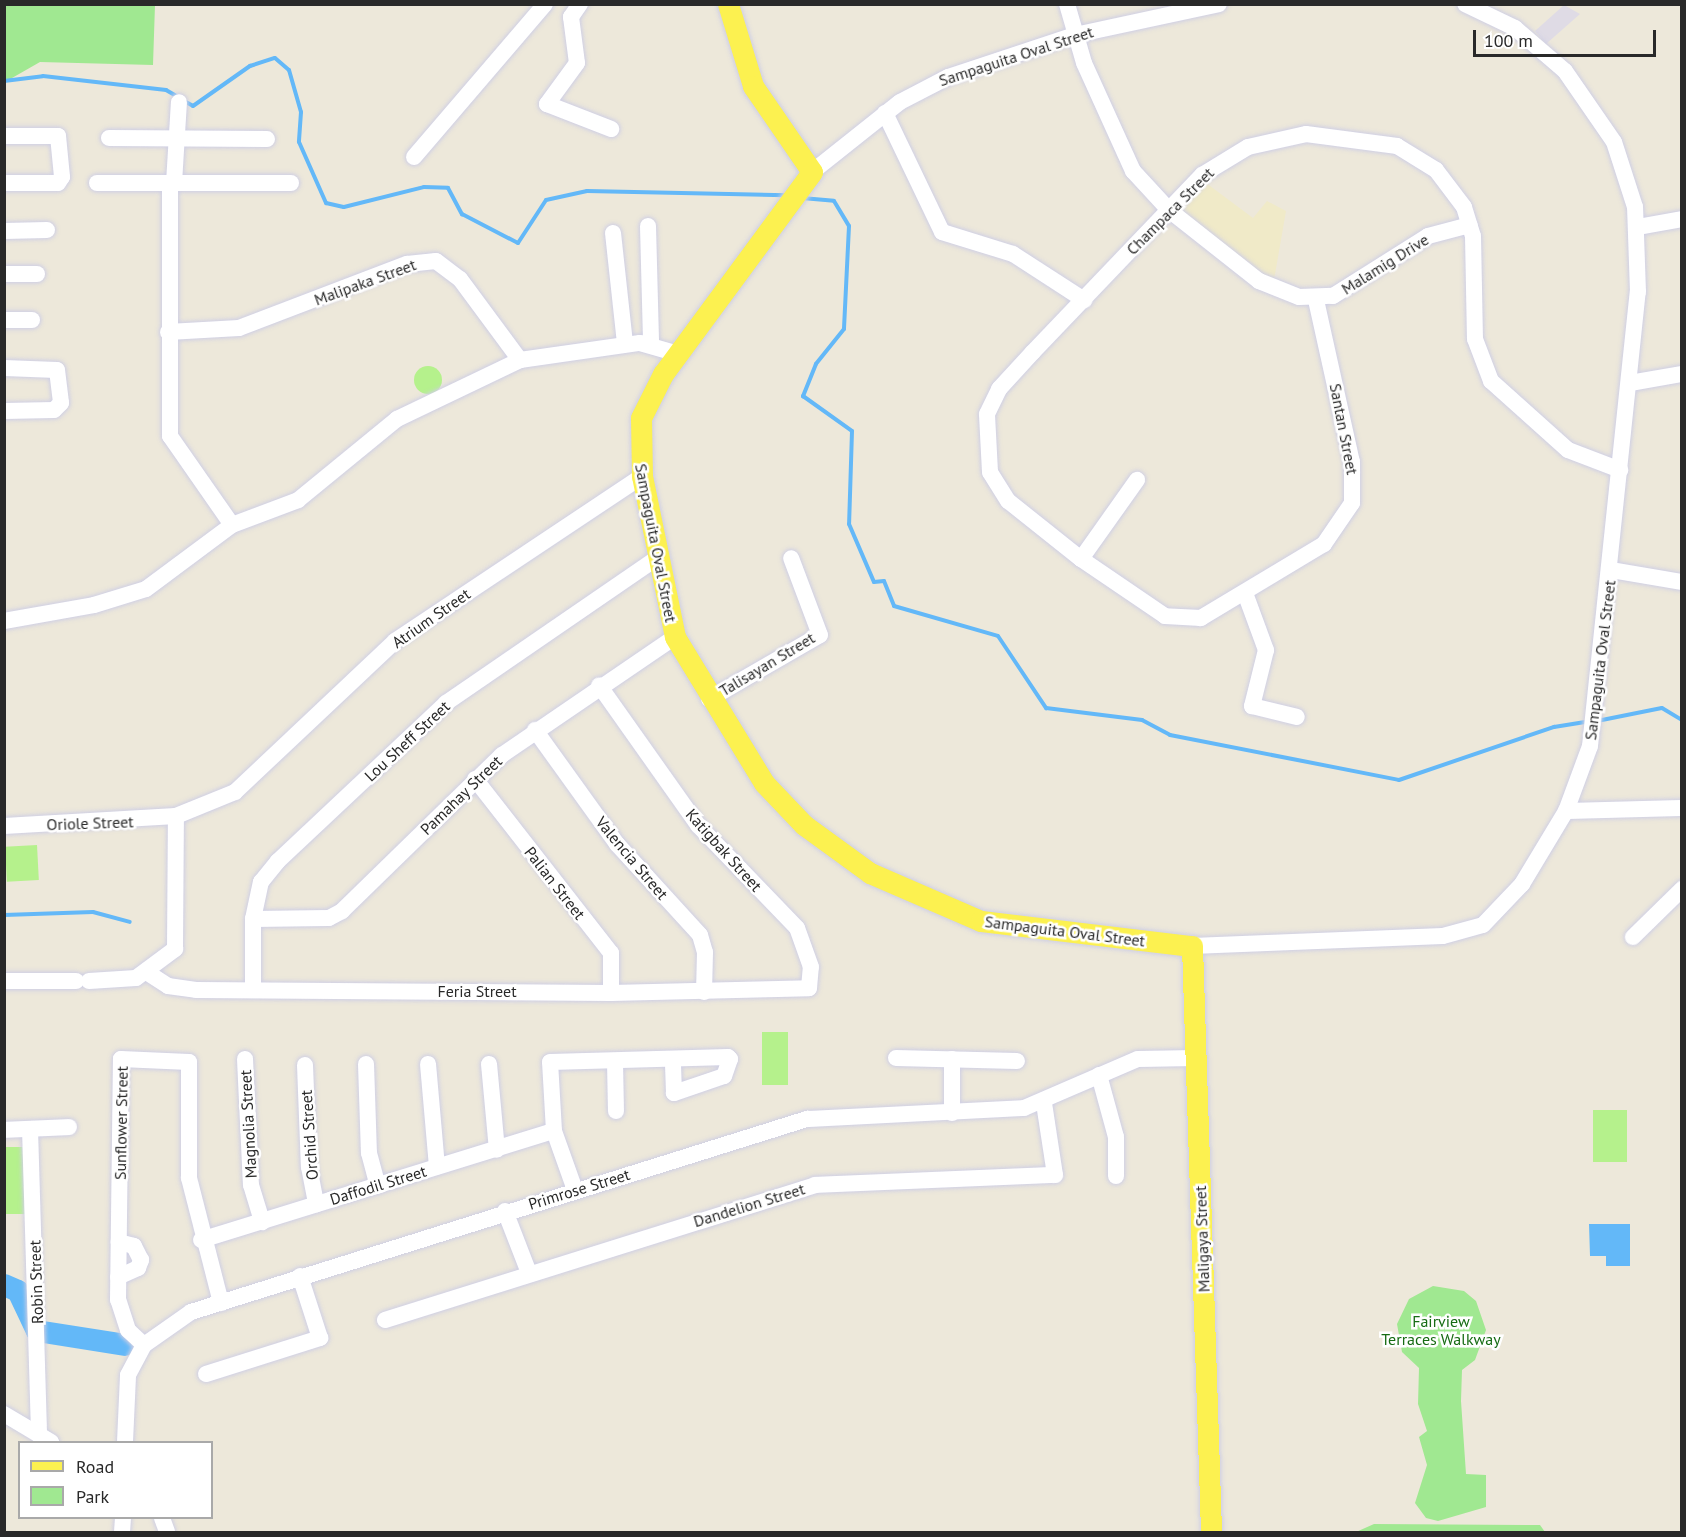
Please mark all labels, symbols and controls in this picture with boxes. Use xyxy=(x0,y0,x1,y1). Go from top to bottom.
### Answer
scale bar xyxy=(1476,18,1659,56)
street label: Sampaguita Oval Street xyxy=(936,22,1096,90)
text: 100 m xyxy=(1484,29,1533,52)
street label: Champaca Street xyxy=(1122,163,1218,259)
street label: Malamig Drive xyxy=(1338,230,1432,298)
street label: Malipaka Street xyxy=(311,255,419,309)
street label: Santan Street xyxy=(1326,382,1362,476)
street label: Sampaguita Oval Street xyxy=(631,462,681,624)
street label: Sampaguita Oval Street xyxy=(1581,579,1619,741)
street label: Atrium Street xyxy=(388,584,474,652)
street label: Talisayan Street xyxy=(716,628,818,700)
street label: Lou Sheff Street xyxy=(360,697,454,785)
street label: Pamahay Street xyxy=(416,751,506,839)
street label: Katigbak Street xyxy=(682,805,766,895)
street label: Oriole Street xyxy=(46,812,134,834)
street label: Valencia Street xyxy=(592,813,672,903)
street label: Palian Street xyxy=(521,843,589,923)
street label: Sampaguita Oval Street xyxy=(984,912,1146,950)
street label: Feria Street xyxy=(437,981,517,1001)
street label: Sunflower Street xyxy=(110,1066,132,1180)
street label: Magnolia Street xyxy=(236,1069,260,1179)
street label: Orchid Street xyxy=(296,1089,322,1181)
street label: Daffodil Street xyxy=(328,1161,428,1209)
street label: Primrose Street xyxy=(526,1164,632,1214)
street label: Dandelion Street xyxy=(691,1179,807,1231)
street label: Maligaya Street xyxy=(1191,1185,1213,1293)
street label: Robin Street xyxy=(25,1240,47,1324)
park label: Fairview Terraces Walkway xyxy=(1381,1311,1501,1349)
legend xyxy=(18,1441,213,1519)
text: Road xyxy=(76,1455,114,1478)
text: Park xyxy=(76,1485,109,1508)

